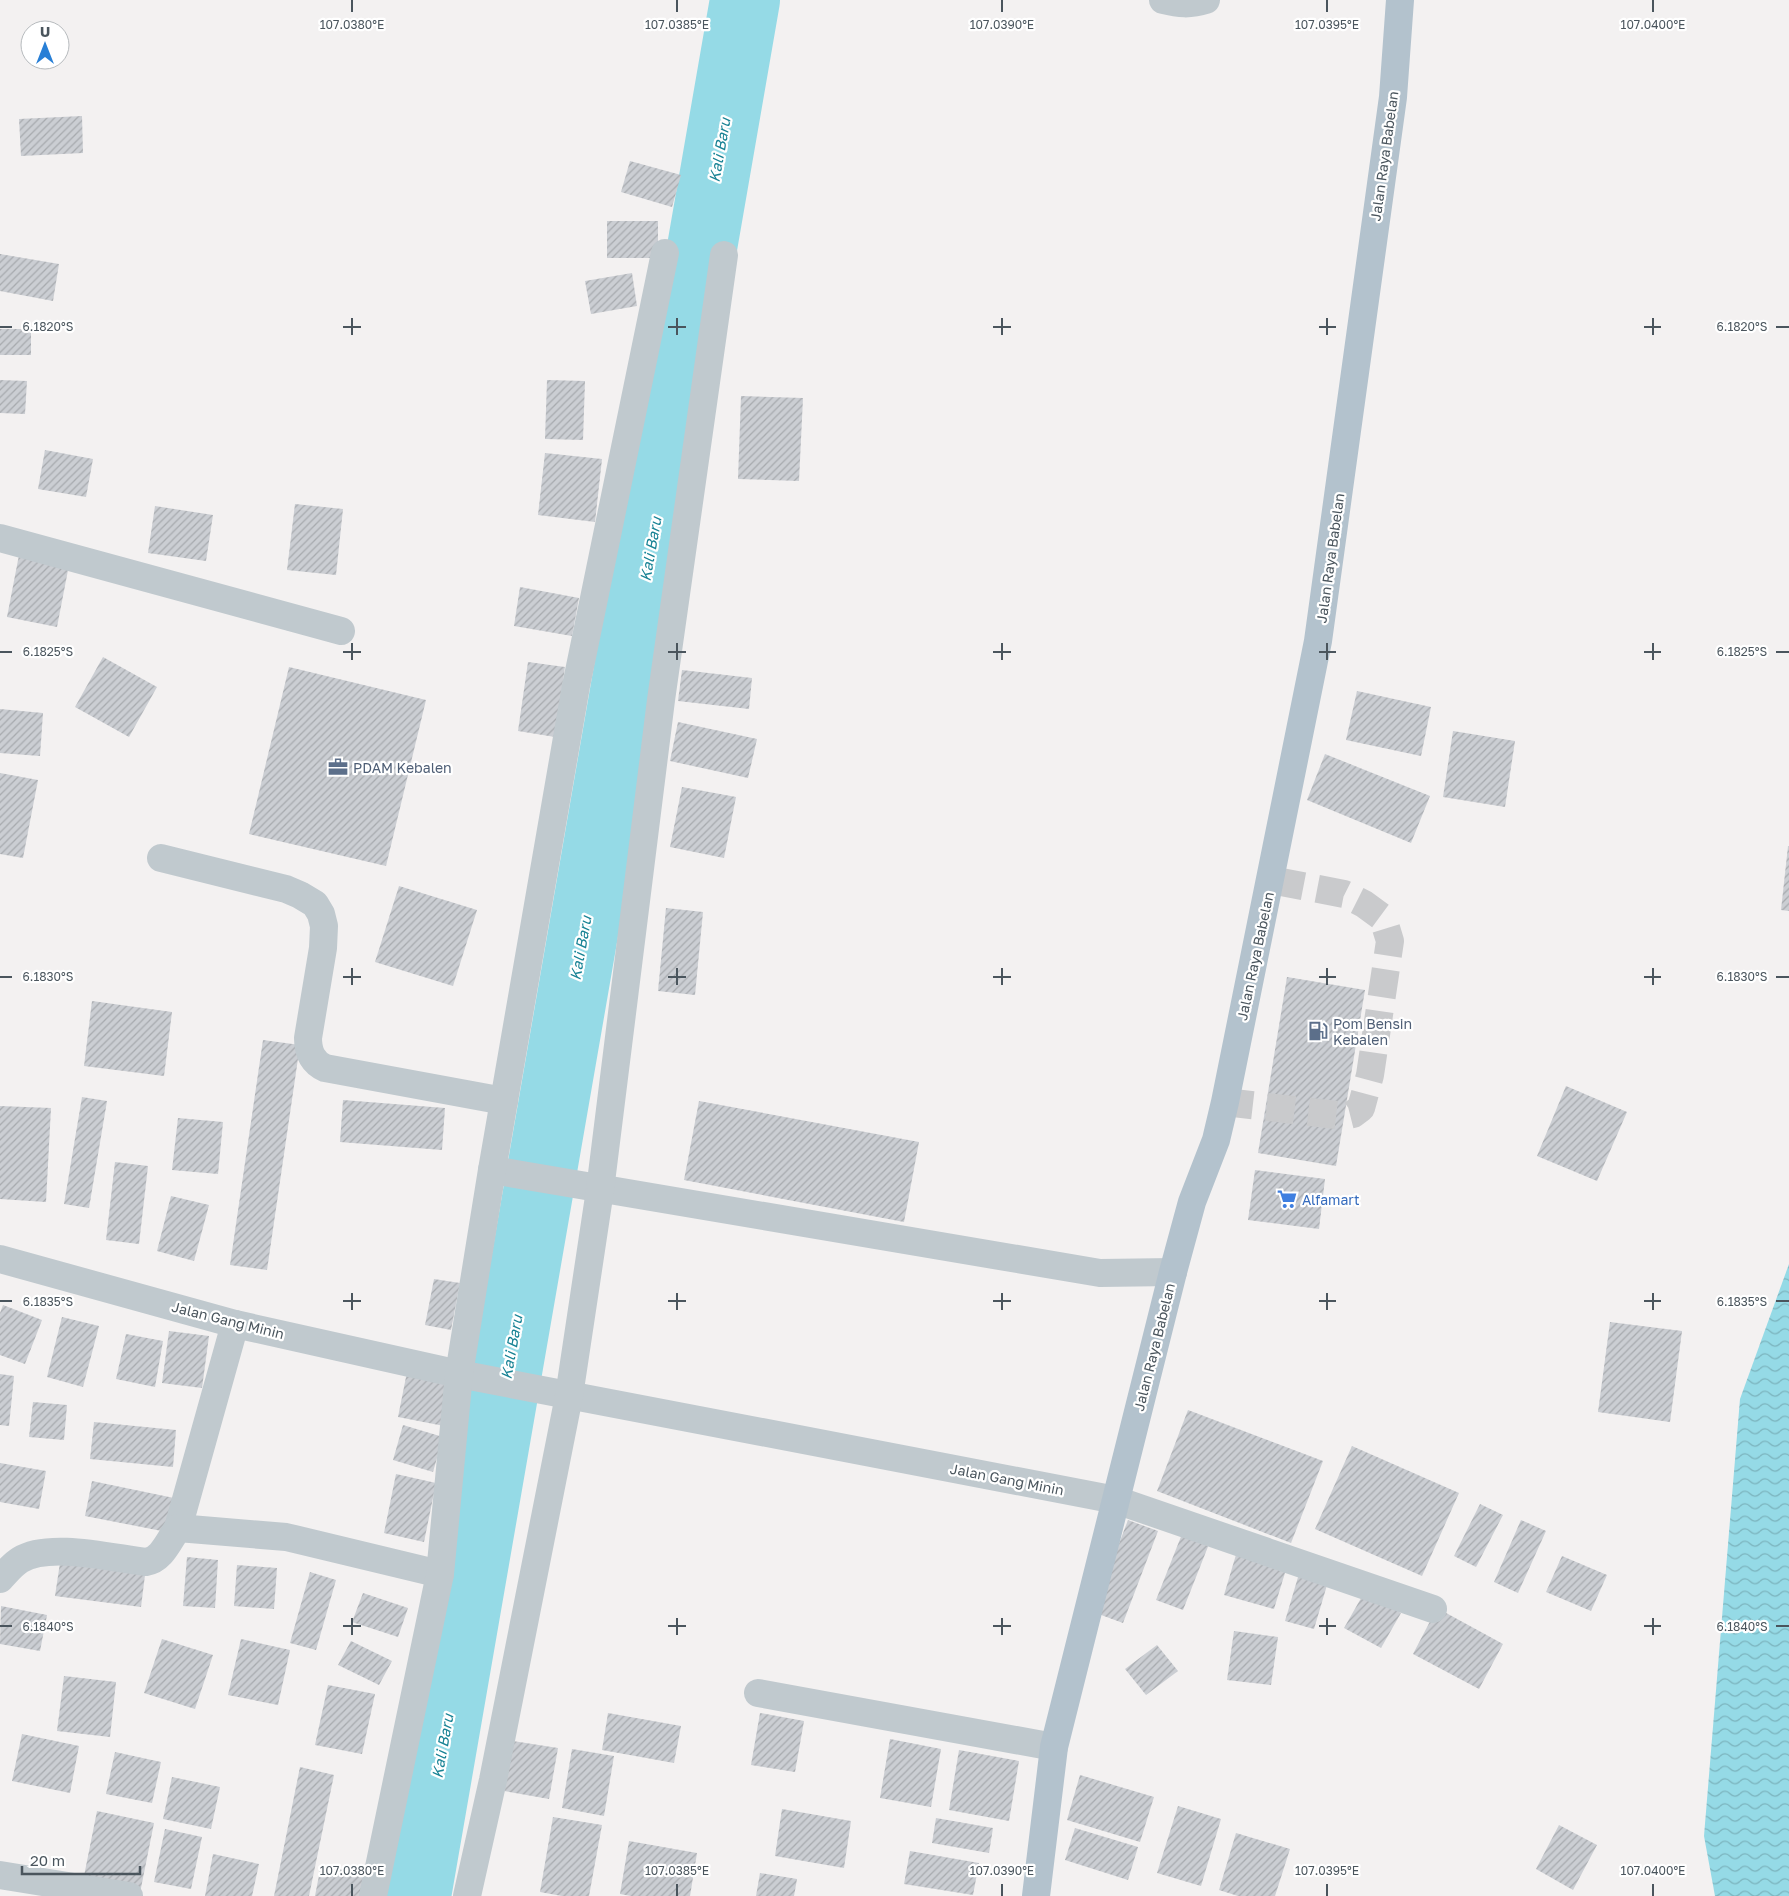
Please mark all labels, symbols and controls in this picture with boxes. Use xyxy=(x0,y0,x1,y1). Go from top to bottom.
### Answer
text: 107.0380°E xyxy=(320,17,384,32)
text: 107.0385°E xyxy=(645,17,709,32)
text: 107.0390°E xyxy=(970,17,1034,32)
text: 107.0395°E xyxy=(1295,17,1359,32)
text: 107.0400°E xyxy=(1621,17,1685,32)
north arrow xyxy=(20,20,70,70)
text: U xyxy=(40,23,50,40)
street label: Jalan Raya Babelan xyxy=(1366,90,1402,222)
water label: Kali Baru xyxy=(705,116,734,183)
text: 6.1820°S xyxy=(23,319,74,334)
text: 6.1820°S xyxy=(1717,319,1768,334)
street label: Jalan Raya Babelan xyxy=(1312,492,1348,624)
water label: Kali Baru xyxy=(636,515,665,582)
text: 6.1825°S xyxy=(23,644,73,659)
text: 6.1825°S xyxy=(1717,644,1767,659)
office icon: PDAM Kebalen xyxy=(327,756,349,778)
place label: PDAM Kebalen xyxy=(353,759,452,776)
street label: Jalan Raya Babelan xyxy=(1233,890,1277,1022)
water label: Kali Baru xyxy=(566,914,595,981)
text: 6.1830°S xyxy=(23,969,74,984)
text: 6.1830°S xyxy=(1717,969,1768,984)
place label: Pom Bensin Kebalen xyxy=(1333,1015,1412,1048)
fuel station icon: Pom Bensin Kebalen xyxy=(1307,1020,1329,1042)
supermarket icon: Alfamart xyxy=(1276,1188,1298,1210)
place label: Alfamart xyxy=(1302,1191,1360,1208)
street label: Jalan Raya Babelan xyxy=(1130,1281,1178,1413)
text: 6.1835°S xyxy=(23,1294,73,1309)
text: 6.1835°S xyxy=(1717,1294,1767,1309)
street label: Jalan Gang Minin xyxy=(170,1298,286,1342)
water label: Kali Baru xyxy=(497,1313,526,1380)
street label: Jalan Gang Minin xyxy=(949,1460,1065,1498)
text: 6.1840°S xyxy=(22,1619,74,1634)
text: 6.1840°S xyxy=(1716,1619,1768,1634)
water label: Kali Baru xyxy=(428,1712,457,1779)
scale bar xyxy=(22,1844,140,1876)
text: 20 m xyxy=(30,1851,65,1869)
text: 107.0380°E xyxy=(320,1863,384,1878)
text: 107.0385°E xyxy=(645,1863,709,1878)
text: 107.0390°E xyxy=(970,1863,1034,1878)
text: 107.0395°E xyxy=(1295,1863,1359,1878)
text: 107.0400°E xyxy=(1621,1863,1685,1878)

